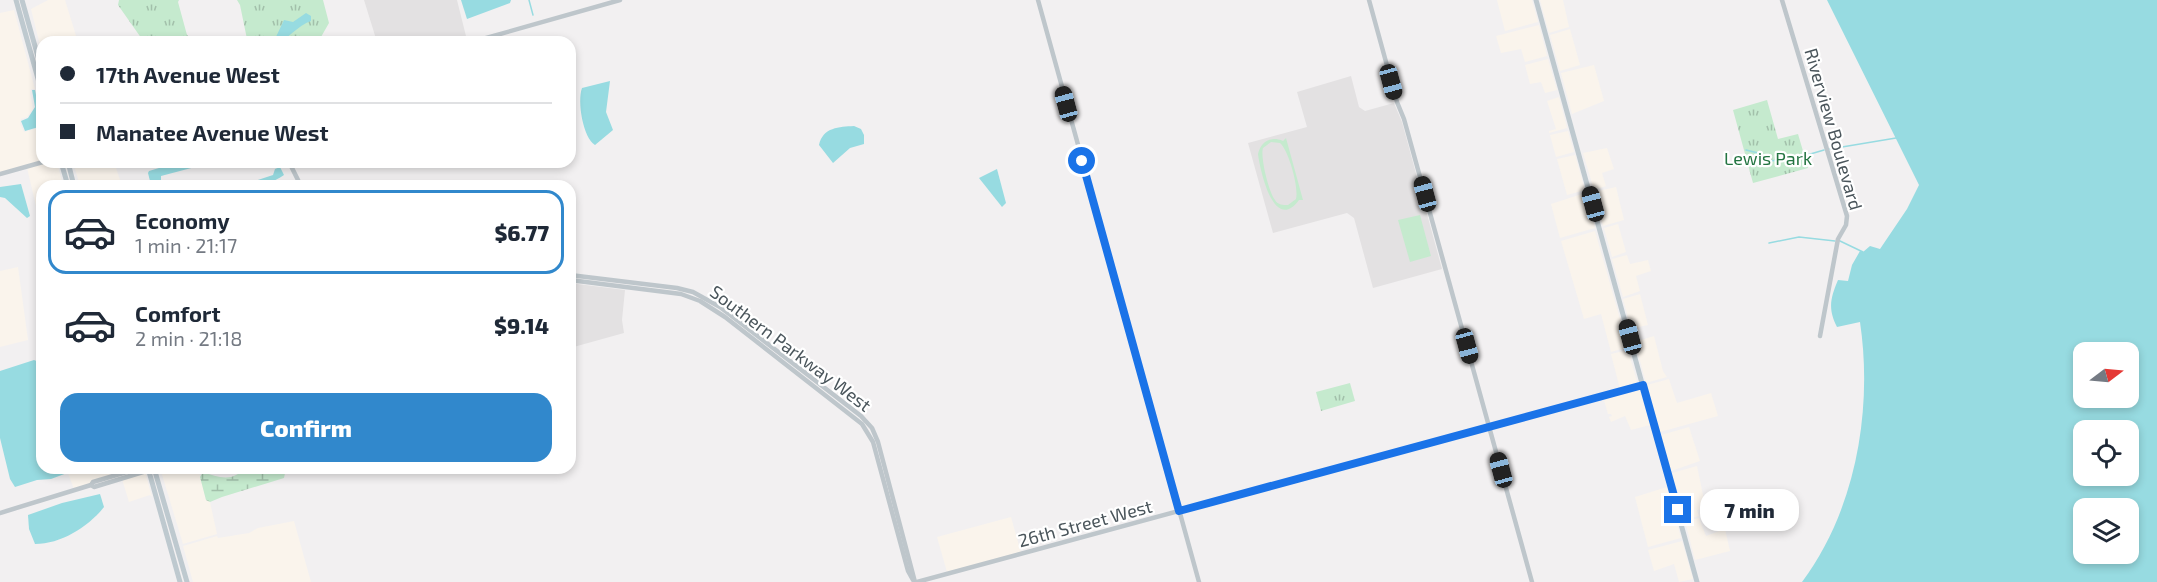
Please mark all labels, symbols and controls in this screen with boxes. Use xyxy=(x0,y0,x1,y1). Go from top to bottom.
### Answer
street label: Riverview Boulevard xyxy=(1800,46,1868,212)
text: 17th Avenue West xyxy=(96,61,280,87)
car xyxy=(1378,62,1404,102)
car xyxy=(1053,84,1079,124)
text: Manatee Avenue West xyxy=(96,119,329,145)
route start xyxy=(1068,147,1095,174)
park label: Lewis Park xyxy=(1724,147,1812,169)
car xyxy=(1412,174,1438,214)
car xyxy=(1580,184,1606,224)
icon: car xyxy=(63,205,117,259)
text: Economy xyxy=(135,207,230,233)
text: $6.77 xyxy=(494,219,549,245)
text: 1 min · 21:17 xyxy=(135,233,237,257)
street label: Southern Parkway West xyxy=(706,280,876,416)
icon: car xyxy=(63,298,117,352)
text: Comfort xyxy=(135,300,220,326)
text: $9.14 xyxy=(494,312,549,338)
car xyxy=(1617,317,1643,357)
text: 2 min · 21:18 xyxy=(135,326,242,350)
car xyxy=(1454,326,1480,366)
north arrow xyxy=(2073,342,2139,408)
map controls xyxy=(2073,342,2139,564)
button: Confirm xyxy=(60,393,552,462)
button: locate xyxy=(2073,420,2139,486)
car xyxy=(1488,450,1514,490)
callout: 7 min xyxy=(1699,489,1798,531)
street label: 26th Street West xyxy=(1016,494,1155,551)
route end xyxy=(1664,496,1691,523)
text: 7 min xyxy=(1724,498,1775,522)
button: layers xyxy=(2073,498,2139,564)

